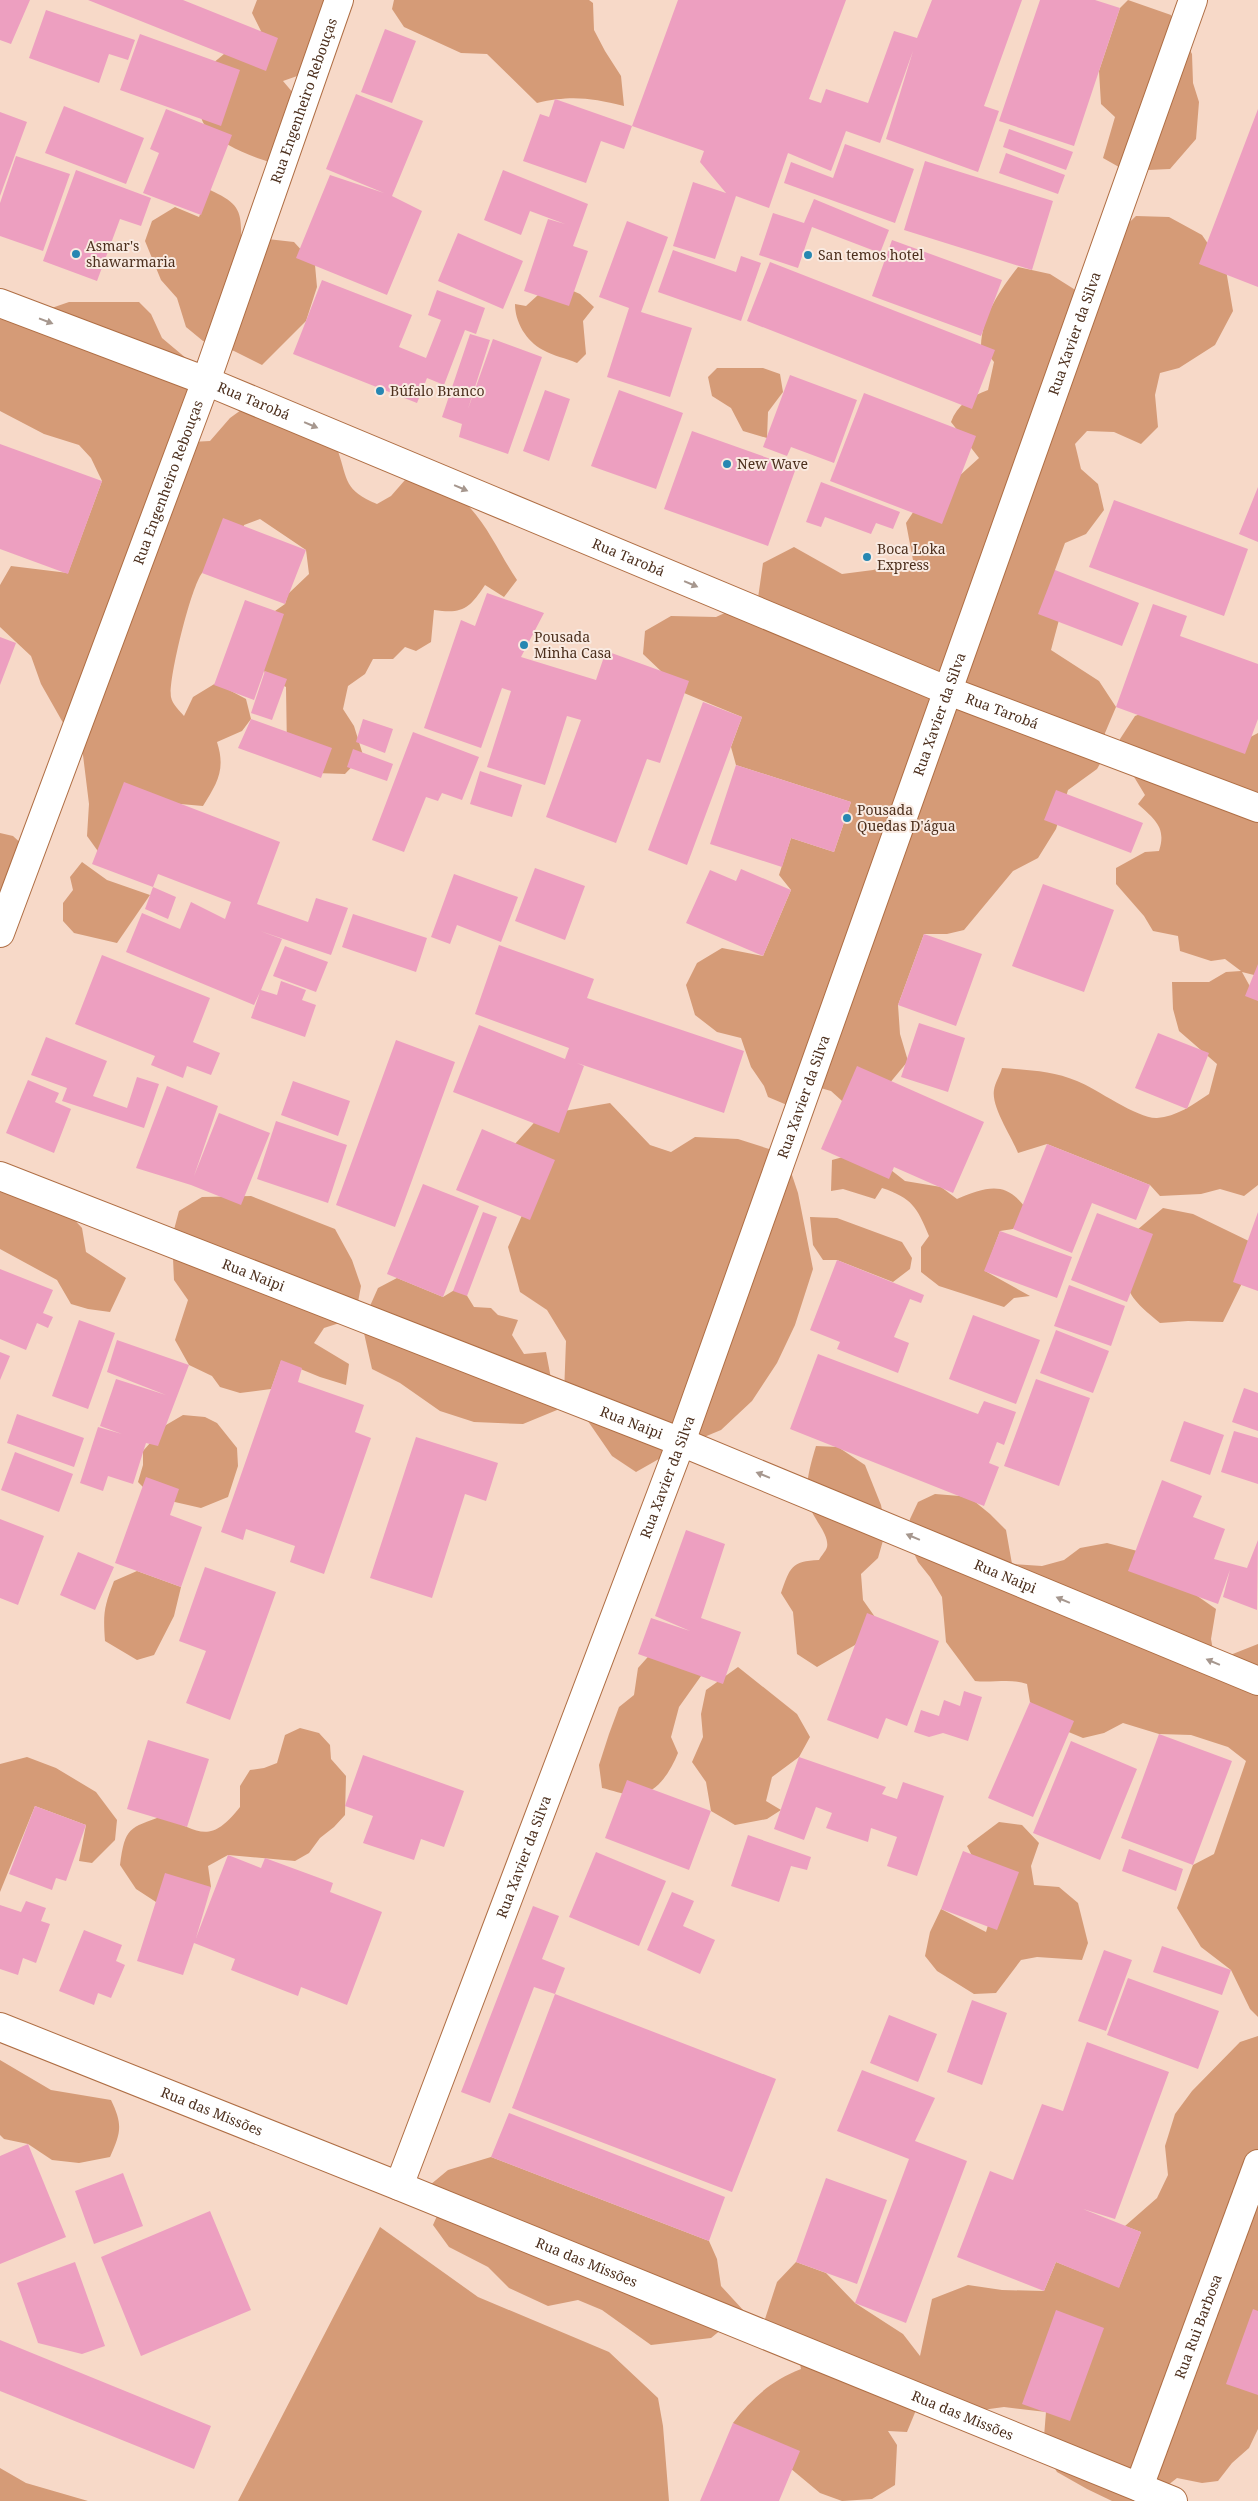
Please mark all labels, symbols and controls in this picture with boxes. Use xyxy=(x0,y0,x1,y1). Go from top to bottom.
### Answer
street label: Rua Engenheiro Rebouças xyxy=(266,15,341,186)
place label: Asmar's shawarmaria xyxy=(86,236,176,271)
place label: San temos hotel xyxy=(818,245,924,264)
marker: Asmar's shawarmaria xyxy=(70,248,82,260)
marker: San temos hotel xyxy=(802,249,814,261)
street label: Rua Xavier da Silva xyxy=(1043,269,1105,398)
one-way arrow xyxy=(38,317,53,325)
street label: Rua Tarobá xyxy=(215,377,293,424)
place label: Búfalo Branco xyxy=(390,381,485,400)
marker: Búfalo Branco xyxy=(374,385,386,397)
street label: Rua Engenheiro Rebouças xyxy=(128,397,207,567)
one-way arrow xyxy=(304,421,318,429)
place label: New Wave xyxy=(737,454,808,473)
marker: New Wave xyxy=(721,458,733,470)
one-way arrow xyxy=(454,484,468,492)
street label: Rua Tarobá xyxy=(589,533,668,581)
place label: Boca Loka Express xyxy=(877,539,946,574)
marker: Boca Loka Express xyxy=(861,551,873,563)
one-way arrow xyxy=(684,580,699,588)
place label: Pousada Minha Casa xyxy=(534,627,612,662)
marker: Pousada Minha Casa xyxy=(518,639,530,651)
street label: Rua Xavier da Silva xyxy=(908,650,970,778)
street label: Rua Tarobá xyxy=(963,688,1042,733)
place label: Pousada Quedas D'água xyxy=(857,800,956,835)
marker: Pousada Quedas D'água xyxy=(841,812,853,824)
street label: Rua Xavier da Silva xyxy=(772,1032,834,1161)
street label: Rua Naipi xyxy=(219,1254,288,1295)
street label: Rua Naipi xyxy=(598,1401,666,1443)
street label: Rua Xavier da Silva xyxy=(635,1413,699,1541)
one-way arrow xyxy=(756,1471,770,1479)
one-way arrow xyxy=(906,1533,920,1541)
street label: Rua Naipi xyxy=(971,1554,1040,1597)
one-way arrow xyxy=(1056,1595,1070,1603)
one-way arrow xyxy=(1205,1658,1220,1666)
street label: Rua Xavier da Silva xyxy=(491,1793,555,1921)
street label: Rua das Missões xyxy=(158,2082,266,2140)
street label: Rua das Missões xyxy=(533,2233,640,2291)
street label: Rua Rui Barbosa xyxy=(1170,2271,1226,2381)
street label: Rua das Missões xyxy=(909,2386,1017,2444)

